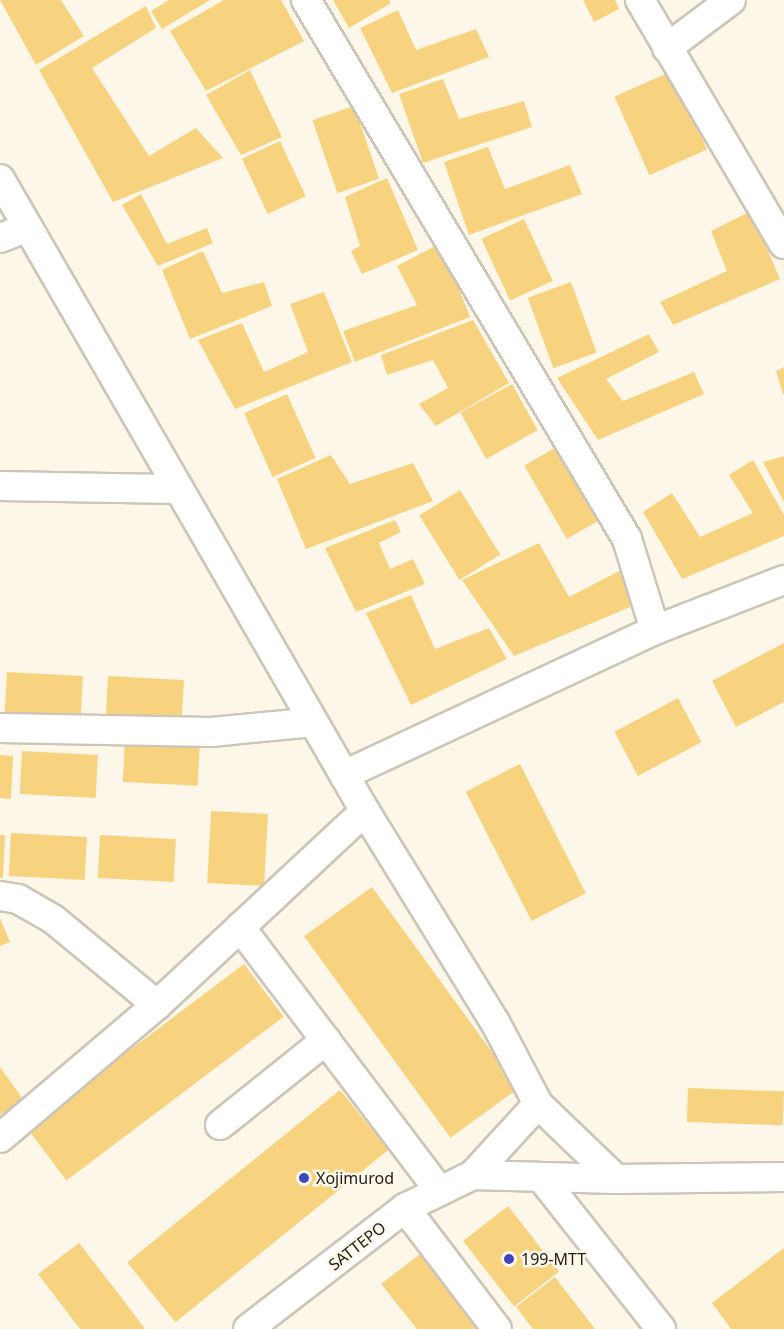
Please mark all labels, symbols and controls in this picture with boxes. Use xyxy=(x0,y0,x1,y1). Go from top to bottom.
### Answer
place label: Xojimurod xyxy=(316,1168,394,1188)
marker: Xojimurod xyxy=(297,1171,311,1185)
street label: SATTEPO xyxy=(325,1218,389,1274)
place label: 199-MTT xyxy=(521,1249,586,1269)
marker: 199-MTT xyxy=(502,1252,516,1266)

